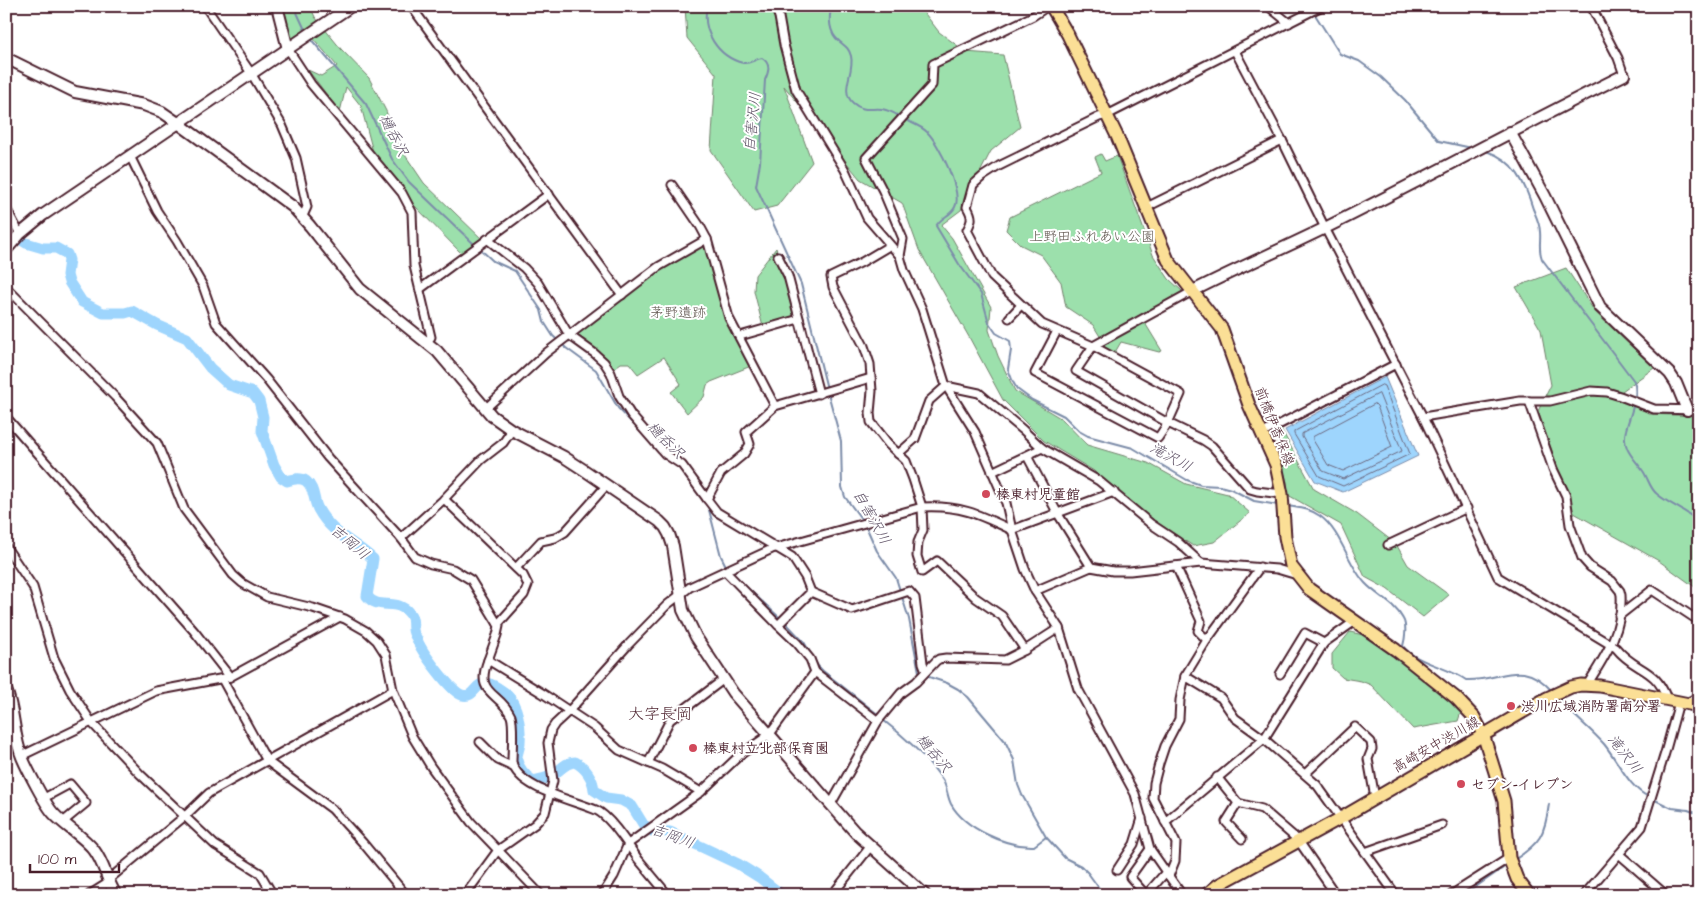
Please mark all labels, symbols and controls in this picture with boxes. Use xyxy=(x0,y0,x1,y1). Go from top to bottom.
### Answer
water label: 自害沢川 xyxy=(739,91,766,153)
water label: 樋呑沢 xyxy=(374,110,414,161)
park label: 上野田ふれあい公園 xyxy=(1029,227,1155,247)
park label: 茅野遺跡 xyxy=(650,303,706,323)
street label: 前橋伊香保線 xyxy=(1249,384,1299,469)
water label: 樋呑沢 xyxy=(642,417,690,464)
water label: 滝沢川 xyxy=(1146,437,1196,478)
place label: 榛東村児童館 xyxy=(996,485,1080,505)
water label: 自害沢川 xyxy=(848,486,895,549)
marker: 榛東村児童館 xyxy=(980,488,992,500)
water label: 吉岡川 xyxy=(326,520,374,565)
place label: 渋川広域消防署南分署 xyxy=(1521,697,1661,717)
marker: 渋川広域消防署南分署 xyxy=(1505,700,1517,712)
district label: 大字長岡 xyxy=(628,703,692,725)
street label: 高崎安中渋川線 xyxy=(1389,712,1484,778)
water label: 樋呑沢 xyxy=(911,729,957,778)
water label: 滝沢川 xyxy=(1602,730,1647,779)
place label: 榛東村立北部保育園 xyxy=(703,739,829,759)
marker: 榛東村立北部保育園 xyxy=(687,742,699,754)
place label: セブン-イレブン xyxy=(1471,775,1573,795)
marker: セブン-イレブン xyxy=(1455,778,1467,790)
water label: 吉岡川 xyxy=(648,819,698,854)
scale bar xyxy=(30,841,119,873)
text: 100 m xyxy=(38,849,77,870)

